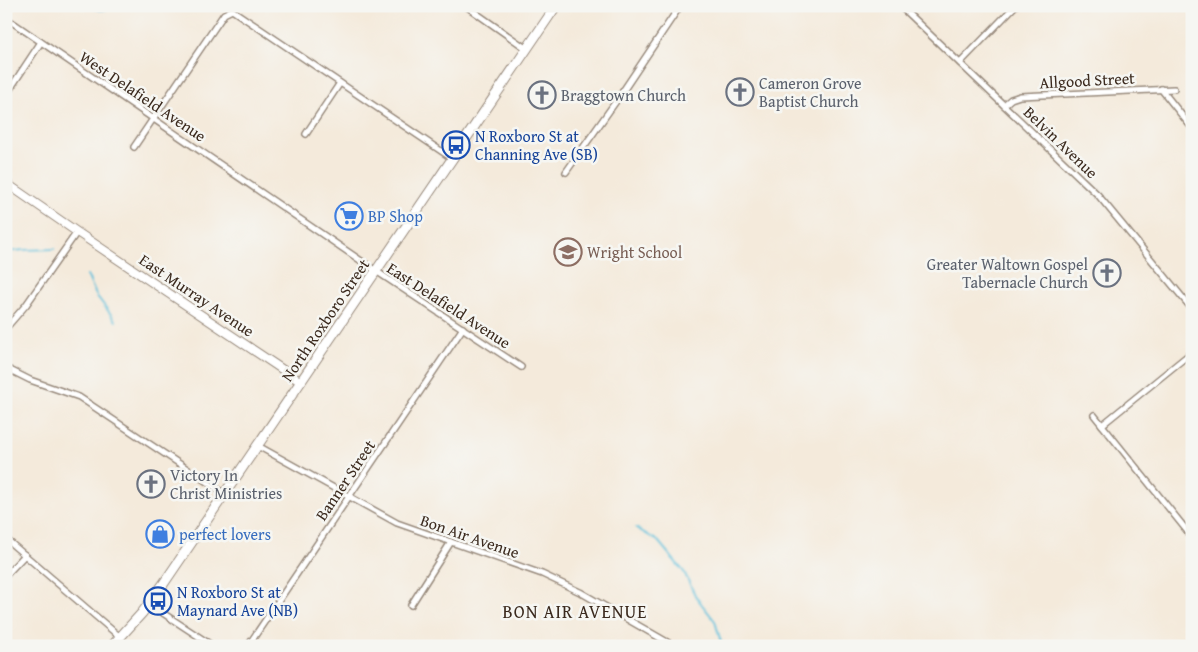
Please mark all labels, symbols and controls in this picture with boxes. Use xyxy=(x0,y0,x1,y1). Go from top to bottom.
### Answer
street label: West Delafield Avenue xyxy=(75,45,211,147)
street label: Allgood Street xyxy=(1039,65,1136,94)
place label: Cameron Grove Baptist Church xyxy=(759,71,862,113)
church icon: Cameron Grove Baptist Church xyxy=(725,77,755,107)
church icon: Braggtown Church xyxy=(527,80,557,110)
place label: Braggtown Church xyxy=(561,83,686,107)
street label: Belvin Avenue xyxy=(1018,100,1104,184)
place label: N Roxboro St at Channing Ave (SB) xyxy=(475,124,598,166)
bus stop icon: N Roxboro St at Channing Ave (SB) xyxy=(441,130,471,160)
supermarket icon: BP Shop xyxy=(334,201,364,231)
place label: BP Shop xyxy=(368,204,423,228)
school or university icon: Wright School xyxy=(553,237,583,267)
place label: Wright School xyxy=(587,240,683,264)
street label: East Murray Avenue xyxy=(135,248,259,342)
place label: Greater Waltown Gospel Tabernacle Church xyxy=(927,252,1089,294)
street label: North Roxboro Street xyxy=(275,254,375,386)
street label: East Delafield Avenue xyxy=(382,256,516,354)
church icon: Greater Waltown Gospel Tabernacle Church xyxy=(1092,258,1122,288)
street label: Banner Street xyxy=(309,435,381,525)
place label: Victory In Christ Ministries xyxy=(170,463,282,505)
church icon: Victory In Christ Ministries xyxy=(136,469,166,499)
street label: Bon Air Avenue xyxy=(417,508,523,564)
shop icon: perfect lovers xyxy=(145,519,175,549)
place label: perfect lovers xyxy=(179,522,271,546)
place label: N Roxboro St at Maynard Ave (NB) xyxy=(177,580,298,622)
bus stop icon: N Roxboro St at Maynard Ave (NB) xyxy=(143,586,173,616)
district label: BON AIR AVENUE xyxy=(503,598,647,625)

